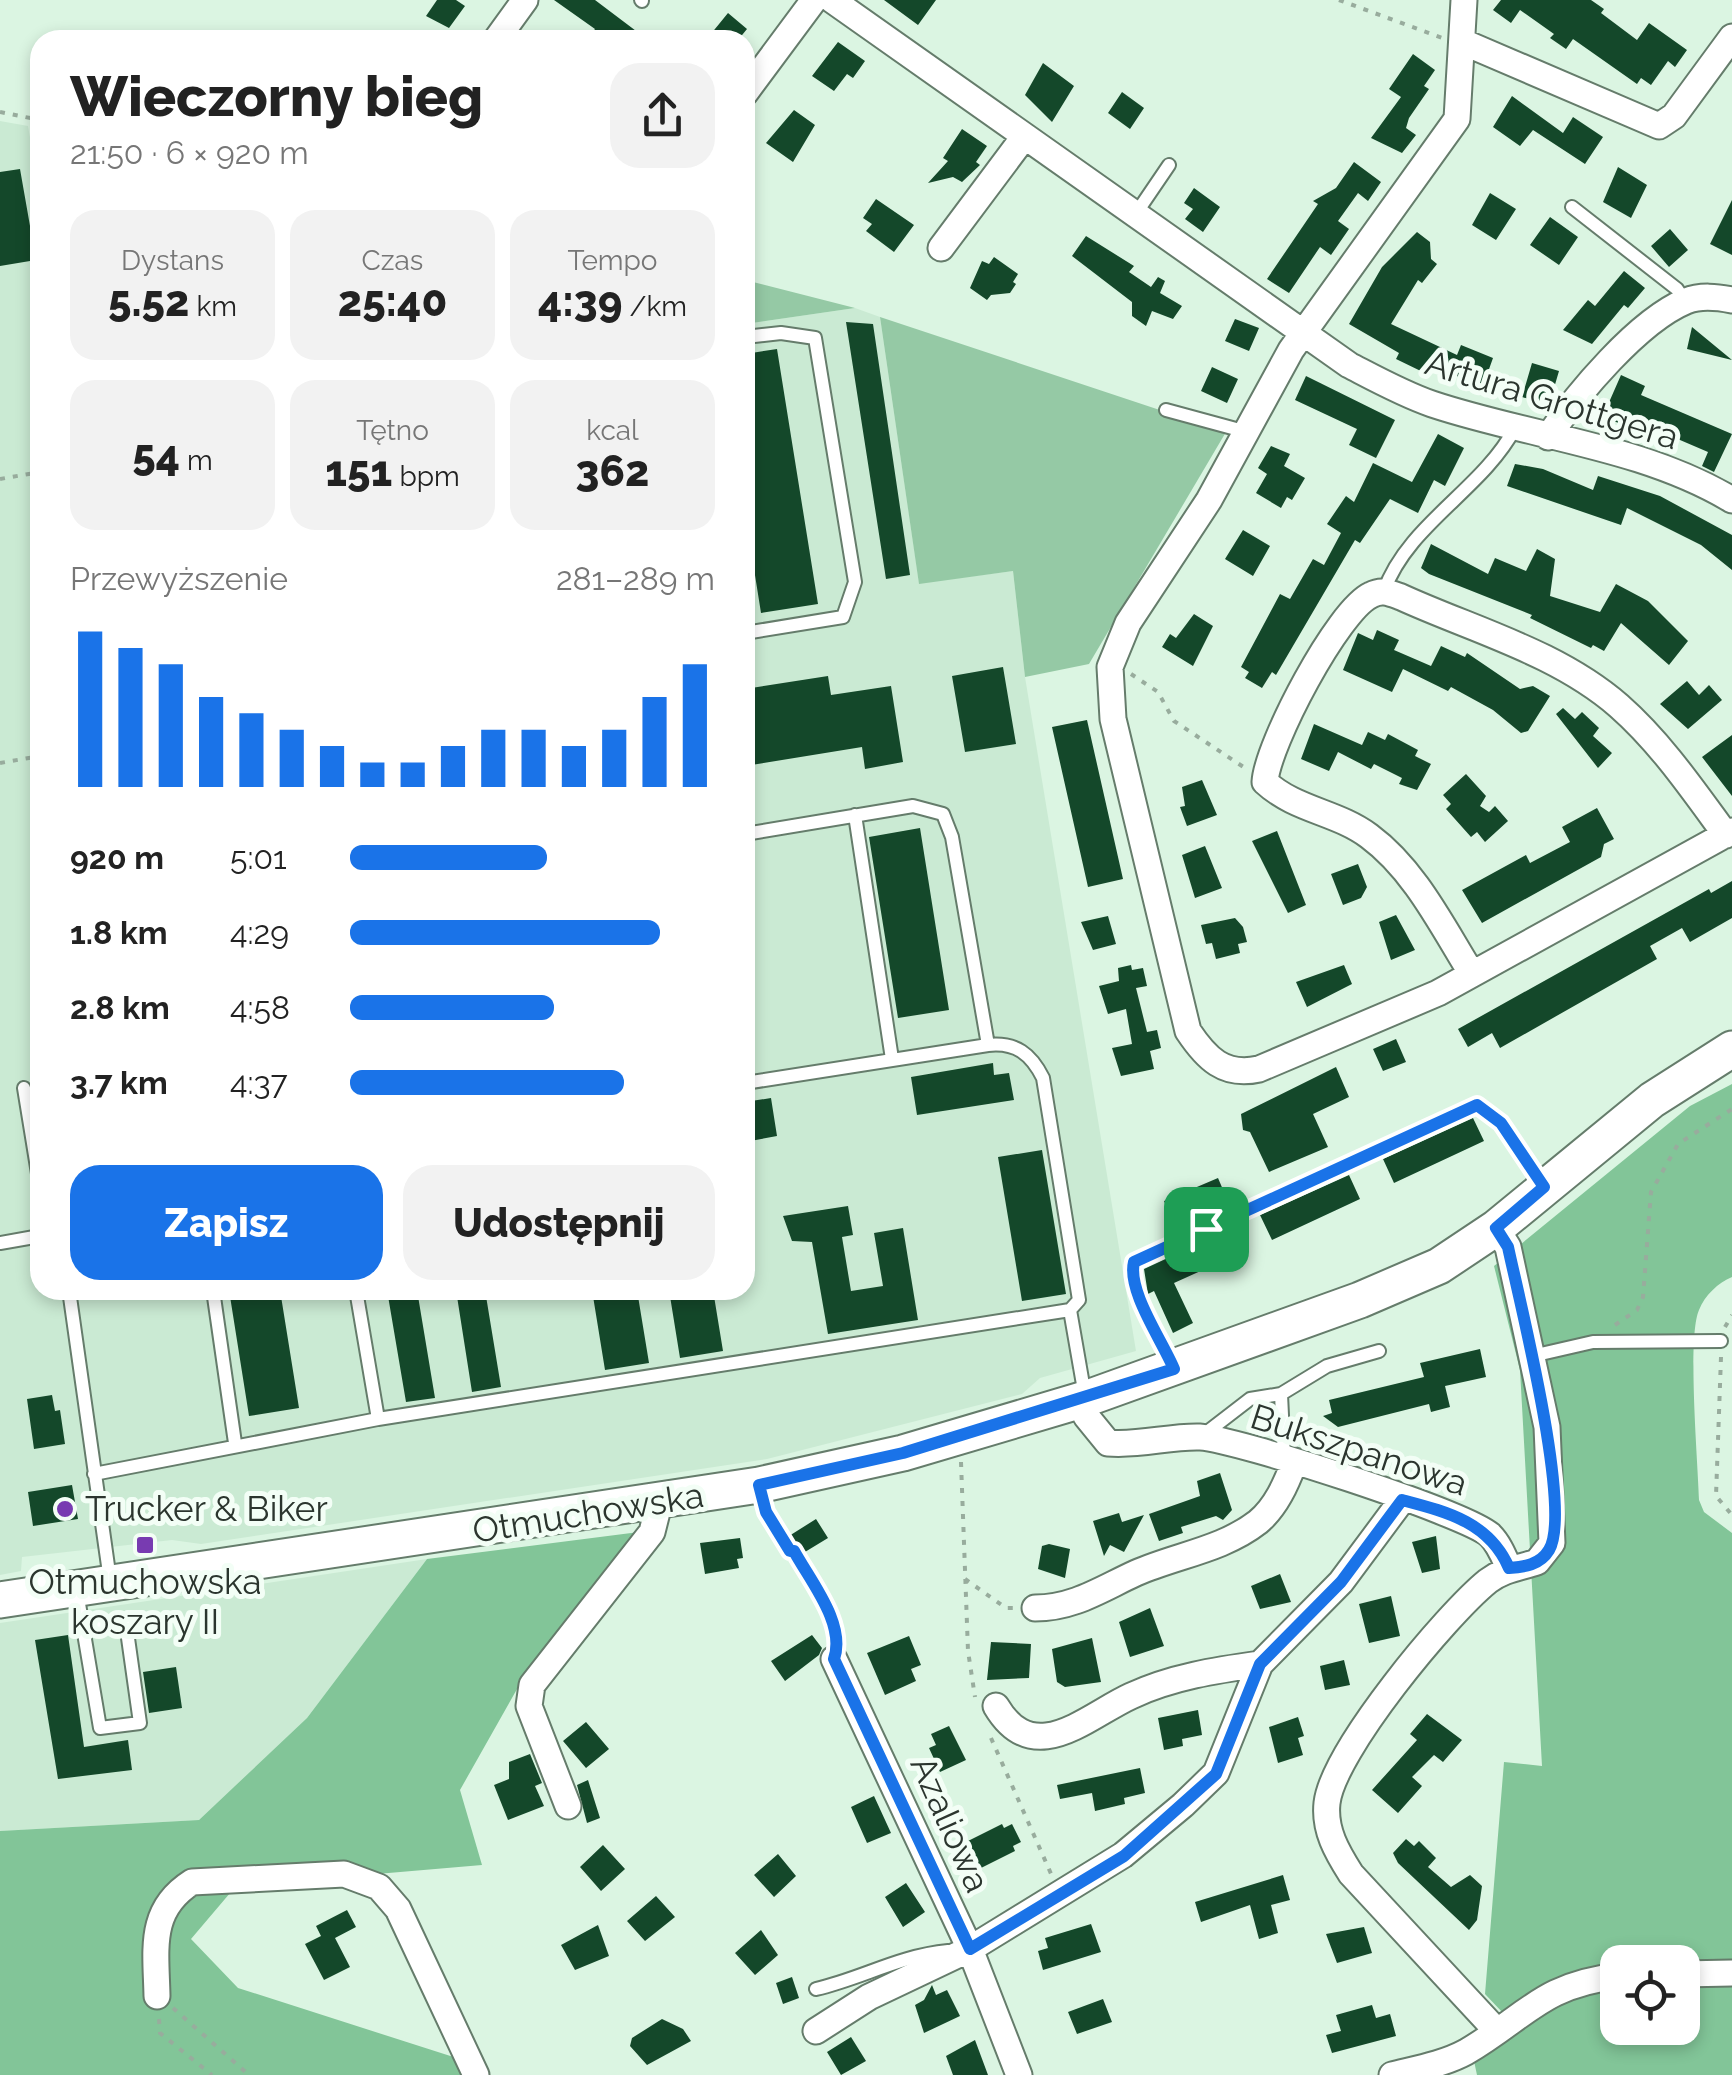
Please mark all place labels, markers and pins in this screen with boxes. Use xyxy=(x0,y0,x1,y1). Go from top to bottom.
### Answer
pin xyxy=(1164,1187,1249,1272)
place label: Trucker & Biker xyxy=(85,1488,328,1529)
marker: Trucker & Biker xyxy=(54,1498,76,1520)
marker: Otmuchowska koszary II xyxy=(134,1534,156,1556)
place label: Otmuchowska koszary II xyxy=(28,1561,262,1642)

